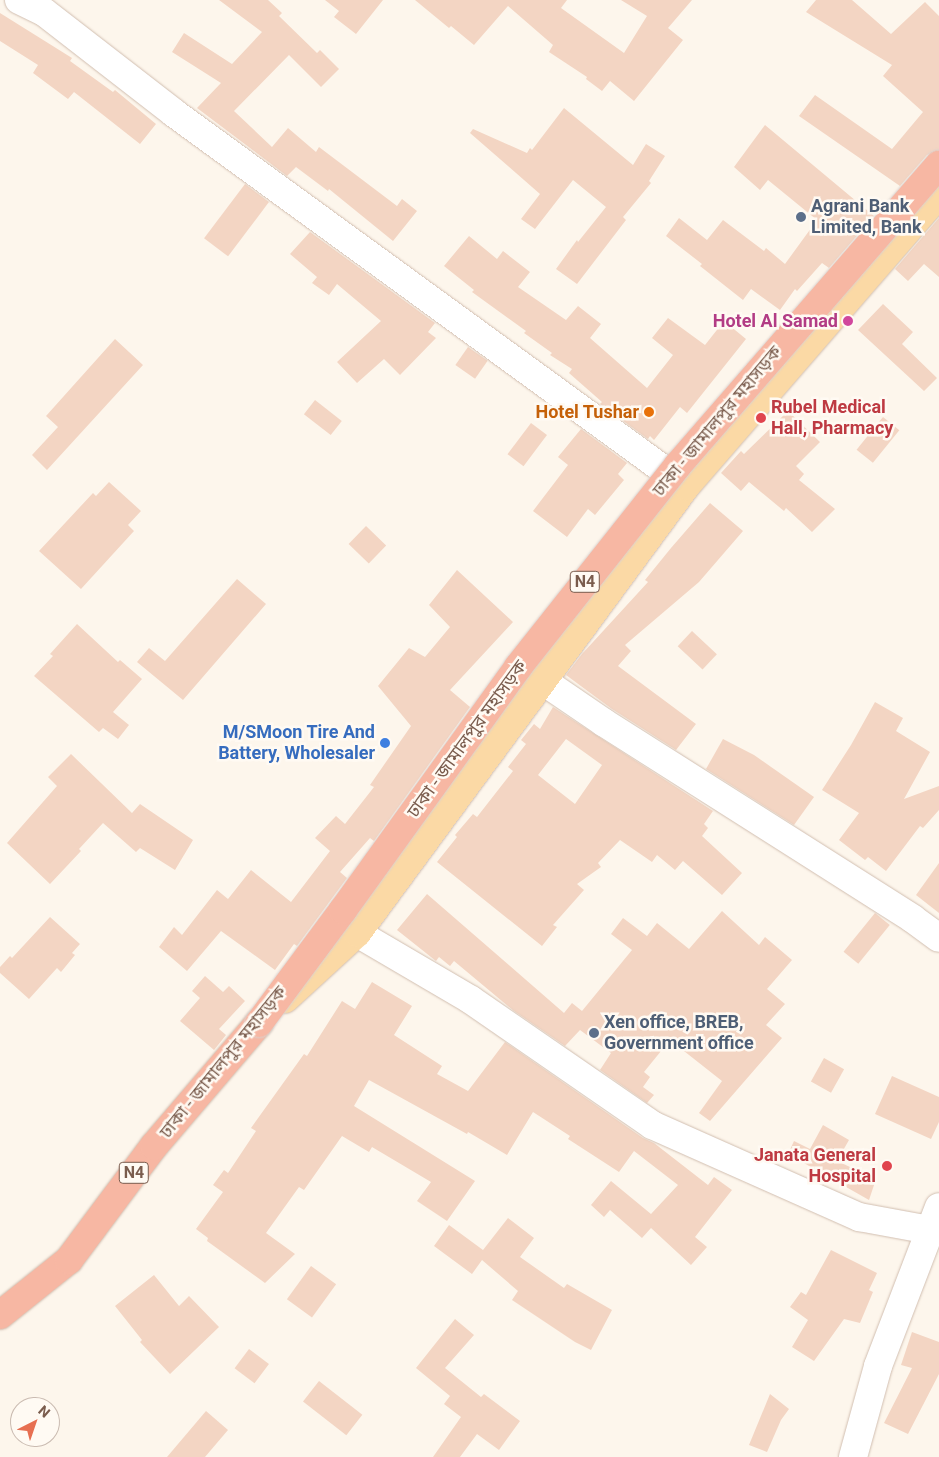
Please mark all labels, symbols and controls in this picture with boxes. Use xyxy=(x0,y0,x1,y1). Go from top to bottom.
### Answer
place label: Agrani Bank Limited, Bank xyxy=(811,196,922,238)
marker: Agrani Bank Limited, Bank xyxy=(795,211,807,223)
place label: Hotel Al Samad xyxy=(713,310,838,332)
marker: Hotel Al Samad xyxy=(842,315,854,327)
street label: ঢাকা - জামালপুর মহাসড়ক xyxy=(648,342,786,500)
place label: Rubel Medical Hall, Pharmacy xyxy=(771,397,893,439)
place label: Hotel Tushar xyxy=(535,401,639,423)
marker: Hotel Tushar xyxy=(643,406,655,418)
marker: Rubel Medical Hall, Pharmacy xyxy=(755,412,767,424)
road number: N4 xyxy=(569,568,601,596)
street label: ঢাকা - জামালপুর মহাসড়ক xyxy=(403,656,531,822)
place label: M/SMoon Tire And Battery, Wholesaler xyxy=(218,722,375,764)
marker: M/SMoon Tire And Battery, Wholesaler xyxy=(379,737,391,749)
street label: ঢাকা - জামালপুর মহাসড়ক xyxy=(155,982,291,1142)
place label: Xen office, BREB, Government office xyxy=(604,1012,754,1054)
marker: Xen office, BREB, Government office xyxy=(588,1027,600,1039)
place label: Janata General Hospital xyxy=(754,1145,876,1188)
marker: Janata General Hospital xyxy=(880,1159,894,1173)
road number: N4 xyxy=(118,1160,150,1186)
north arrow xyxy=(10,1397,60,1447)
text: N xyxy=(35,1402,53,1421)

